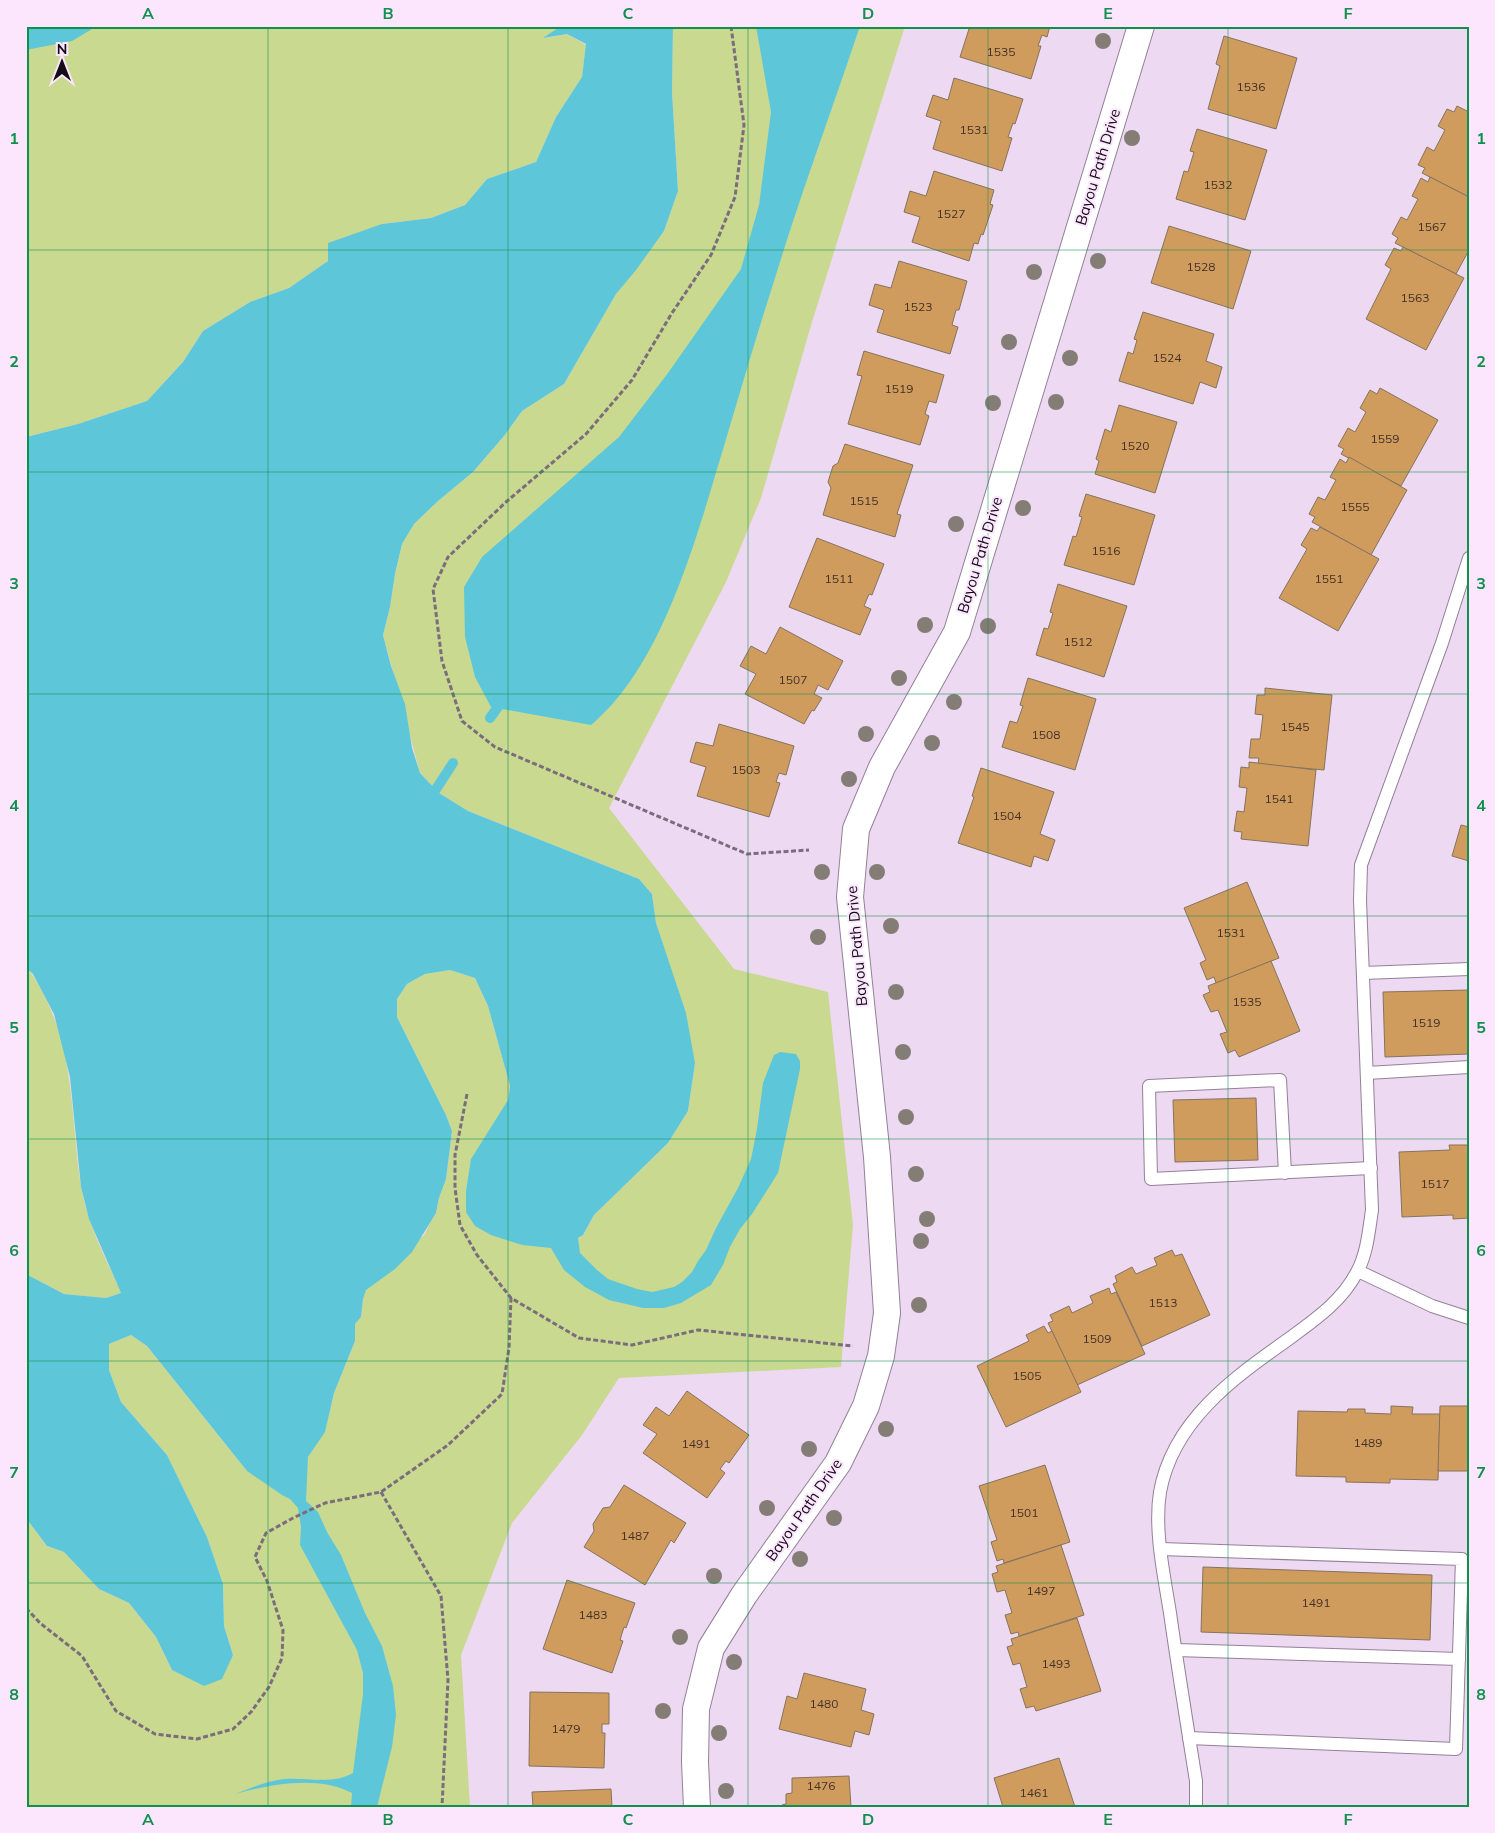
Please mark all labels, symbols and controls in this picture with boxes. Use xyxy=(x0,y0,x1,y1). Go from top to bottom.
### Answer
text: A xyxy=(142,3,154,23)
text: B xyxy=(382,3,394,23)
text: C xyxy=(623,3,634,23)
text: D xyxy=(862,3,874,23)
text: E xyxy=(1103,3,1113,23)
text: F xyxy=(1343,3,1353,23)
north arrow xyxy=(38,38,88,88)
text: N xyxy=(57,40,67,58)
house number: 1535 xyxy=(987,44,1015,59)
house number: 1536 xyxy=(1237,79,1265,94)
street label: Bayou Path Drive xyxy=(1071,106,1124,227)
house number: 1531 xyxy=(960,122,988,137)
text: 1 xyxy=(9,128,19,148)
text: 1 xyxy=(1476,128,1486,148)
house number: 1532 xyxy=(1204,177,1232,192)
house number: 1527 xyxy=(937,206,965,221)
house number: 1567 xyxy=(1418,219,1446,234)
house number: 1528 xyxy=(1187,259,1215,274)
house number: 1563 xyxy=(1401,290,1429,305)
house number: 1523 xyxy=(904,299,932,314)
house number: 1524 xyxy=(1153,350,1181,365)
text: 2 xyxy=(9,351,19,371)
text: 2 xyxy=(1476,351,1486,371)
house number: 1519 xyxy=(885,381,913,396)
house number: 1559 xyxy=(1371,431,1399,446)
house number: 1520 xyxy=(1121,438,1149,453)
house number: 1515 xyxy=(850,493,878,508)
street label: Bayou Path Drive xyxy=(953,494,1006,615)
house number: 1555 xyxy=(1341,499,1369,514)
house number: 1516 xyxy=(1092,543,1120,558)
house number: 1511 xyxy=(825,571,853,586)
house number: 1551 xyxy=(1315,571,1343,586)
text: 3 xyxy=(9,573,19,593)
text: 3 xyxy=(1476,573,1486,593)
house number: 1512 xyxy=(1064,634,1092,649)
house number: 1507 xyxy=(779,672,807,687)
house number: 1545 xyxy=(1281,719,1309,734)
house number: 1508 xyxy=(1032,727,1060,742)
house number: 1503 xyxy=(732,762,760,777)
house number: 1541 xyxy=(1265,791,1293,806)
text: 4 xyxy=(9,795,19,815)
text: 4 xyxy=(1476,795,1486,815)
house number: 1504 xyxy=(993,808,1021,823)
street label: Bayou Path Drive xyxy=(842,885,871,1007)
house number: 1531 xyxy=(1217,925,1245,940)
house number: 1535 xyxy=(1233,994,1261,1009)
house number: 1519 xyxy=(1412,1015,1440,1030)
text: 5 xyxy=(9,1017,19,1037)
text: 5 xyxy=(1476,1017,1486,1037)
house number: 1517 xyxy=(1421,1176,1449,1191)
text: 6 xyxy=(9,1240,19,1260)
text: 6 xyxy=(1476,1240,1486,1260)
house number: 1513 xyxy=(1149,1295,1177,1310)
house number: 1509 xyxy=(1083,1331,1111,1346)
house number: 1505 xyxy=(1013,1368,1041,1383)
house number: 1489 xyxy=(1354,1435,1382,1450)
house number: 1491 xyxy=(682,1436,710,1451)
street label: Bayou Path Drive xyxy=(761,1455,846,1565)
text: 7 xyxy=(9,1462,19,1482)
text: 7 xyxy=(1476,1462,1486,1482)
house number: 1501 xyxy=(1010,1505,1038,1520)
house number: 1487 xyxy=(621,1528,649,1543)
house number: 1497 xyxy=(1027,1583,1055,1598)
house number: 1491 xyxy=(1302,1595,1330,1610)
house number: 1483 xyxy=(579,1607,607,1622)
house number: 1493 xyxy=(1042,1656,1070,1671)
text: 8 xyxy=(9,1684,19,1704)
text: 8 xyxy=(1476,1684,1486,1704)
house number: 1480 xyxy=(810,1696,838,1711)
house number: 1479 xyxy=(552,1721,580,1736)
house number: 1476 xyxy=(807,1778,835,1793)
house number: 1461 xyxy=(1020,1785,1048,1800)
text: A xyxy=(142,1809,154,1829)
text: B xyxy=(382,1809,394,1829)
text: C xyxy=(623,1809,634,1829)
text: D xyxy=(862,1809,874,1829)
text: E xyxy=(1103,1809,1113,1829)
text: F xyxy=(1343,1809,1353,1829)

